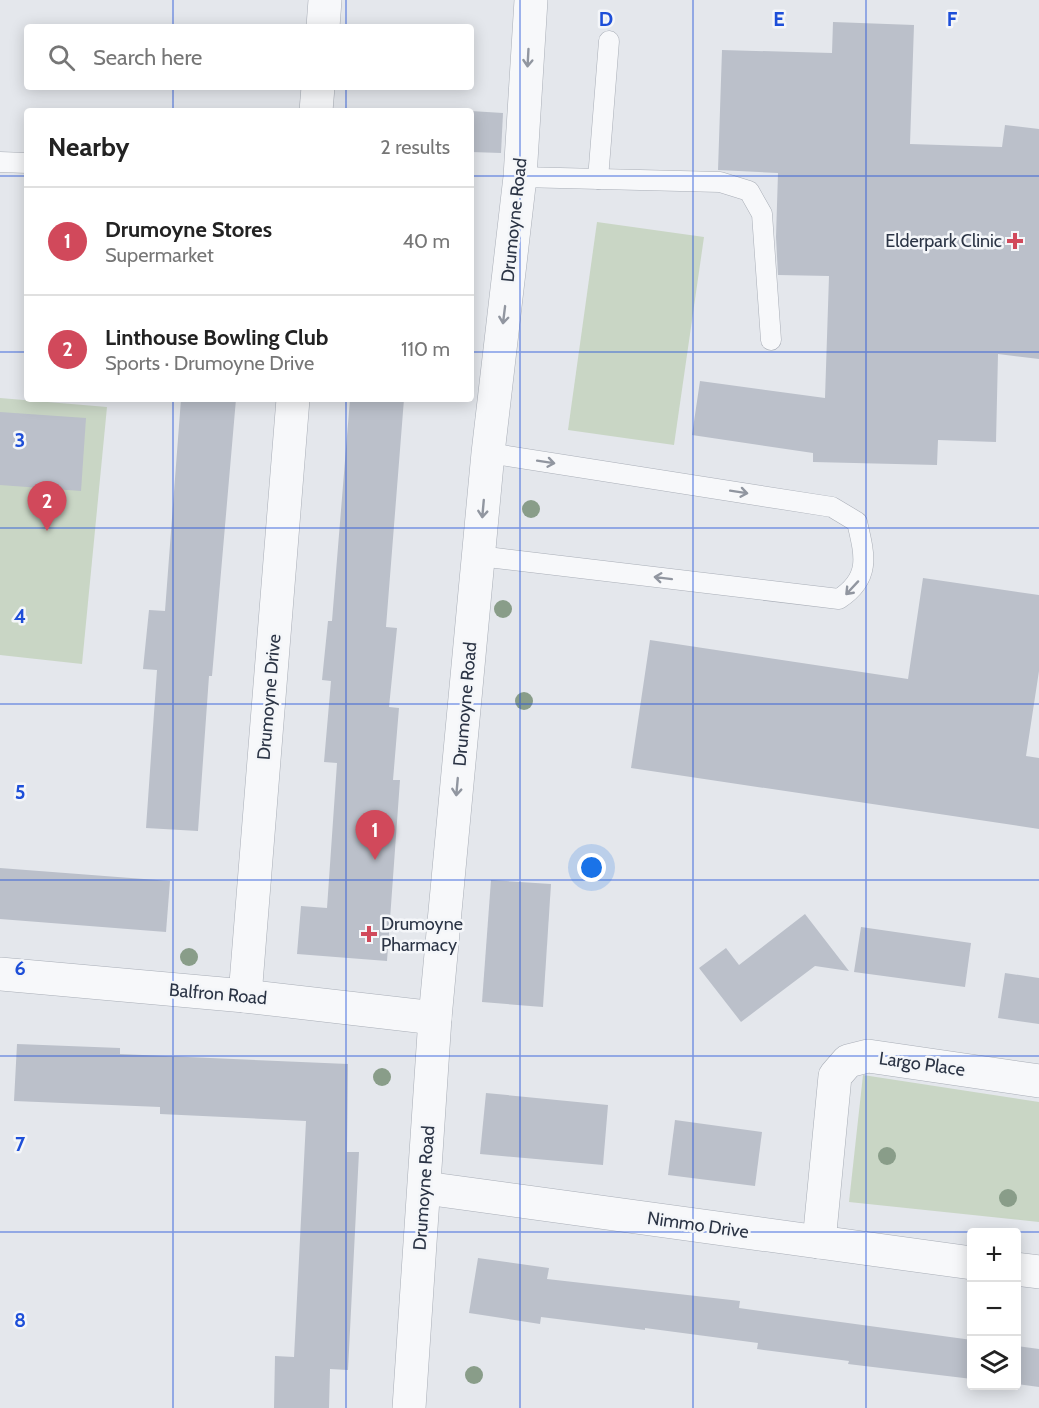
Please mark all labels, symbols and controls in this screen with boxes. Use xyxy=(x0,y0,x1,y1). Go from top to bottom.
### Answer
text: D xyxy=(599,7,613,31)
text: E xyxy=(773,7,785,31)
text: F xyxy=(947,7,958,31)
search box xyxy=(24,24,474,90)
icon: search xyxy=(45,41,78,74)
text: Search here xyxy=(93,44,202,71)
one-way arrow xyxy=(523,48,534,68)
text: Nearby xyxy=(48,131,129,163)
text: 2 results xyxy=(380,135,450,159)
street label: Drumoyne Road xyxy=(497,157,531,283)
text: Drumoyne Stores xyxy=(105,216,272,243)
text: 1 xyxy=(64,229,71,253)
text: 40 m xyxy=(402,229,450,253)
place label: Elderpark Clinic xyxy=(885,230,1002,252)
marker: Elderpark Clinic xyxy=(1006,232,1024,250)
text: Supermarket xyxy=(105,243,214,267)
one-way arrow xyxy=(498,305,509,325)
text: Linthouse Bowling Club xyxy=(105,324,328,351)
text: 2 xyxy=(62,337,73,361)
text: 110 m xyxy=(401,337,450,361)
text: Sports · Drumoyne Drive xyxy=(105,351,314,375)
text: 3 xyxy=(15,428,25,452)
one-way arrow xyxy=(536,457,555,468)
pin: 2 xyxy=(28,482,66,531)
one-way arrow xyxy=(728,487,748,498)
one-way arrow xyxy=(477,499,488,519)
one-way arrow xyxy=(653,573,673,584)
one-way arrow xyxy=(845,581,859,596)
text: 4 xyxy=(14,604,26,628)
street label: Drumoyne Drive xyxy=(253,633,285,761)
street label: Drumoyne Road xyxy=(449,641,481,767)
one-way arrow xyxy=(451,776,462,796)
text: 5 xyxy=(15,780,25,804)
pin: 1 xyxy=(356,810,394,860)
your location xyxy=(577,853,606,882)
place label: Drumoyne Pharmacy xyxy=(381,913,463,956)
marker: Drumoyne Pharmacy xyxy=(362,927,376,941)
text: 6 xyxy=(14,956,26,980)
street label: Balfron Road xyxy=(168,979,268,1009)
street label: Largo Place xyxy=(878,1047,966,1081)
street label: Drumoyne Road xyxy=(409,1125,439,1251)
text: 7 xyxy=(15,1132,26,1156)
street label: Nimmo Drive xyxy=(646,1207,750,1243)
map controls xyxy=(967,1228,1021,1390)
button: + xyxy=(967,1228,1021,1282)
button: − xyxy=(967,1282,1021,1336)
text: 8 xyxy=(14,1308,26,1332)
button: layers xyxy=(967,1336,1021,1390)

